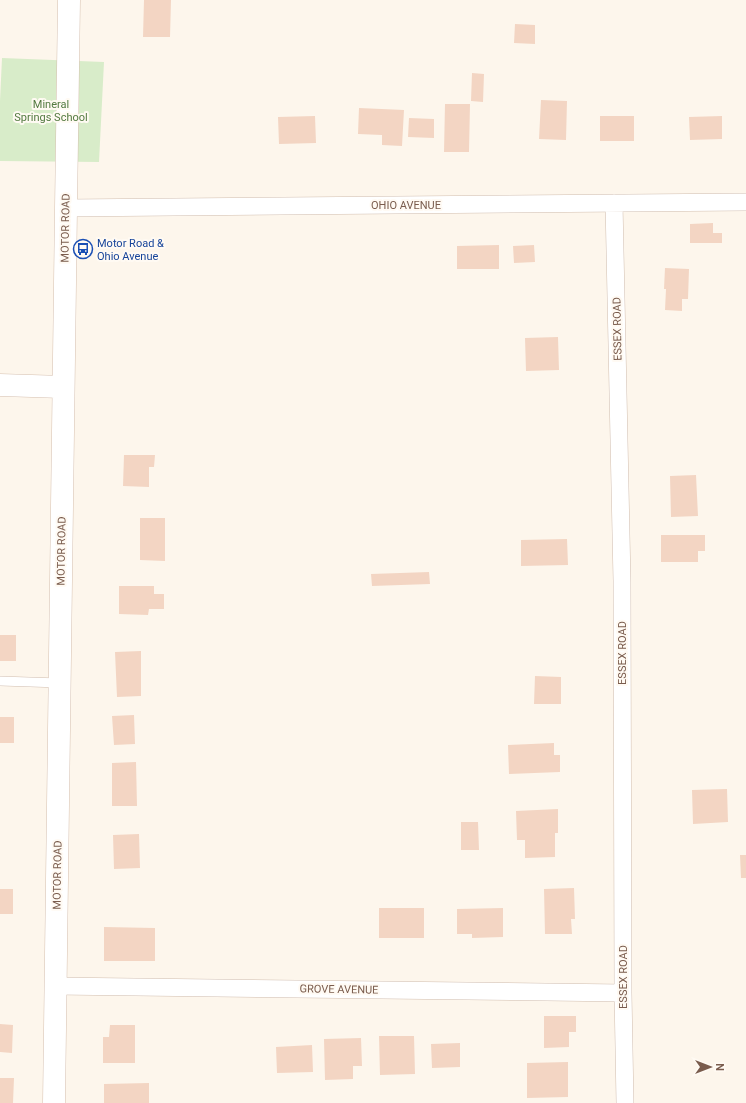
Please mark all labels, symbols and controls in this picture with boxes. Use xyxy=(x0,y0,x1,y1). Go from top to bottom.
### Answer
park label: Mineral Springs School xyxy=(14,98,88,124)
street label: MOTOR ROAD xyxy=(58,193,73,263)
street label: OHIO AVENUE xyxy=(371,199,441,212)
place label: Motor Road & Ohio Avenue xyxy=(97,237,164,263)
bus stop icon: Motor Road & Ohio Avenue xyxy=(72,238,94,260)
street label: ESSEX ROAD xyxy=(610,297,625,361)
street label: MOTOR ROAD xyxy=(54,516,69,586)
street label: ESSEX ROAD xyxy=(616,621,629,685)
street label: MOTOR ROAD xyxy=(50,840,65,910)
street label: ESSEX ROAD xyxy=(617,945,630,1009)
street label: GROVE AVENUE xyxy=(299,982,379,997)
north arrow xyxy=(690,1047,730,1087)
text: N xyxy=(713,1063,726,1071)

